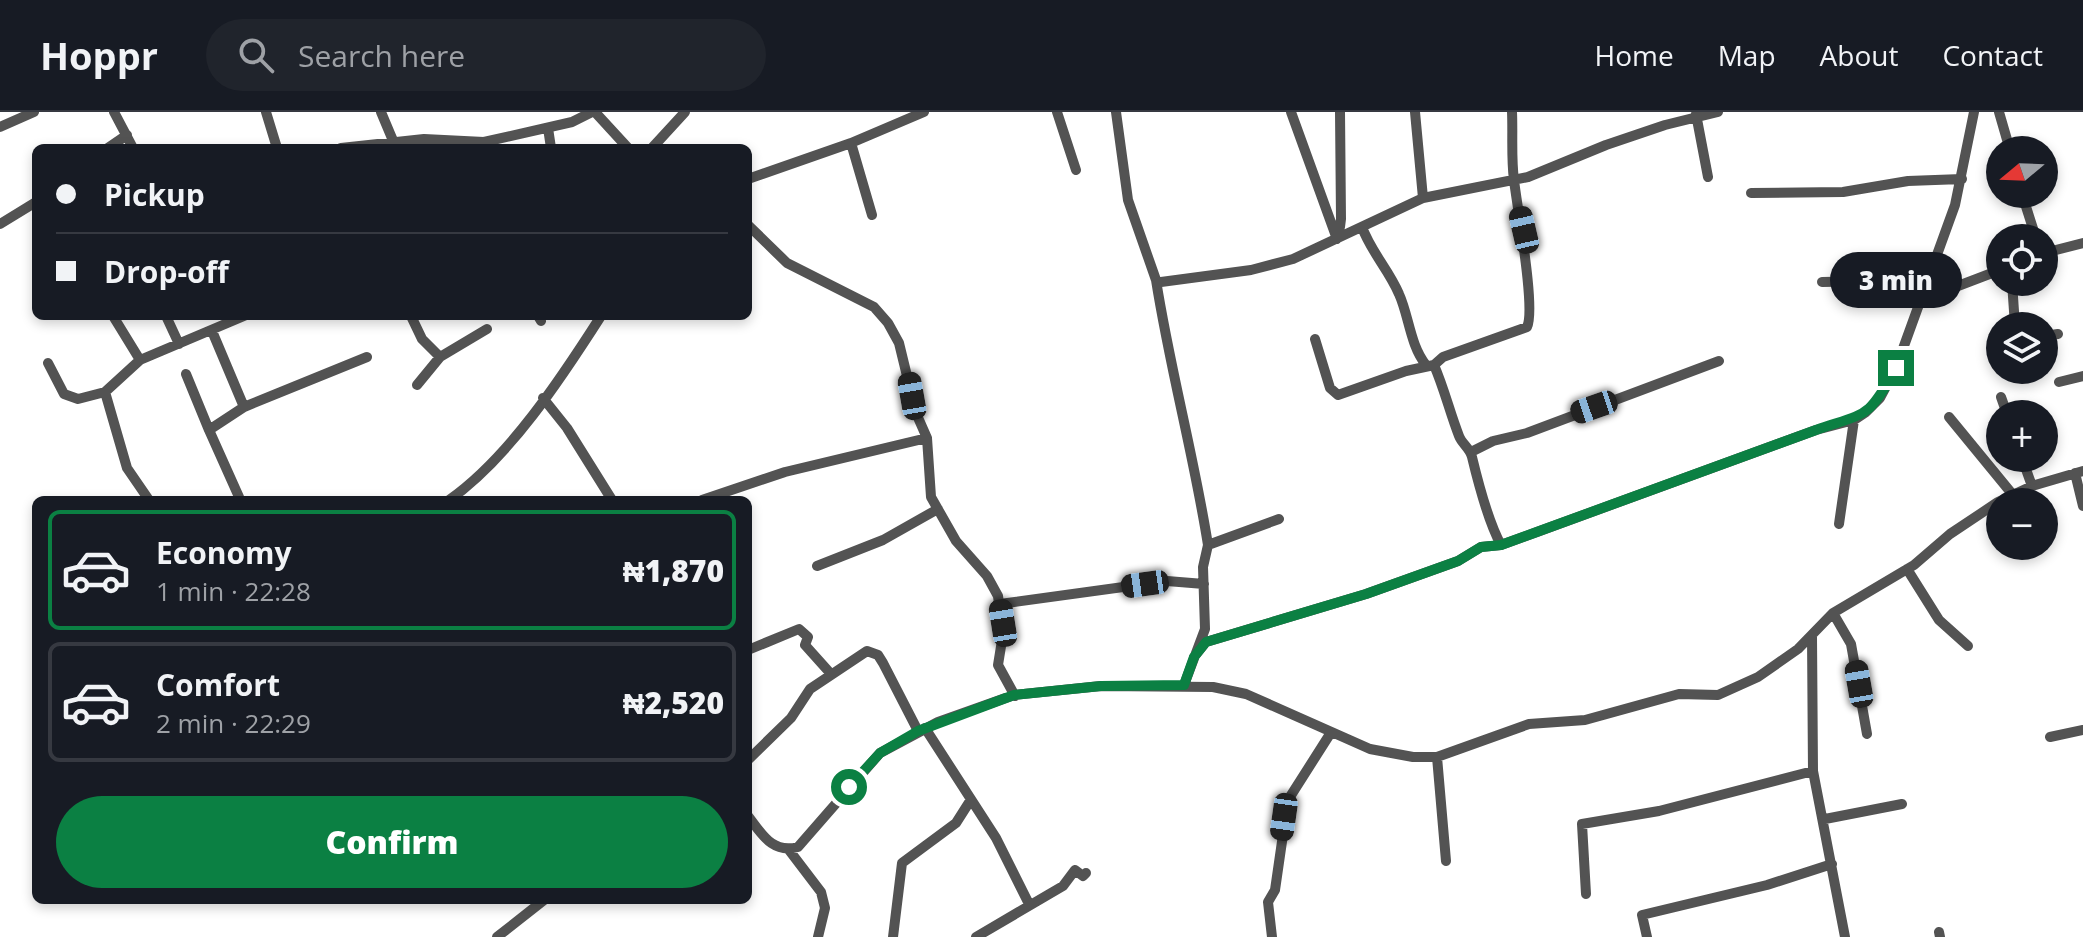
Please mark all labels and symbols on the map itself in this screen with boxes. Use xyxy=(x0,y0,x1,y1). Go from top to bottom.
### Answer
north arrow xyxy=(1986,136,2058,208)
car xyxy=(1507,204,1541,256)
callout: 3 min xyxy=(1830,252,1962,308)
route end xyxy=(1878,350,1914,386)
car xyxy=(896,370,928,422)
car xyxy=(1567,388,1621,426)
car xyxy=(1120,569,1170,599)
car xyxy=(987,597,1019,649)
car xyxy=(1843,658,1875,710)
route start xyxy=(831,769,867,805)
car xyxy=(1269,792,1299,842)

